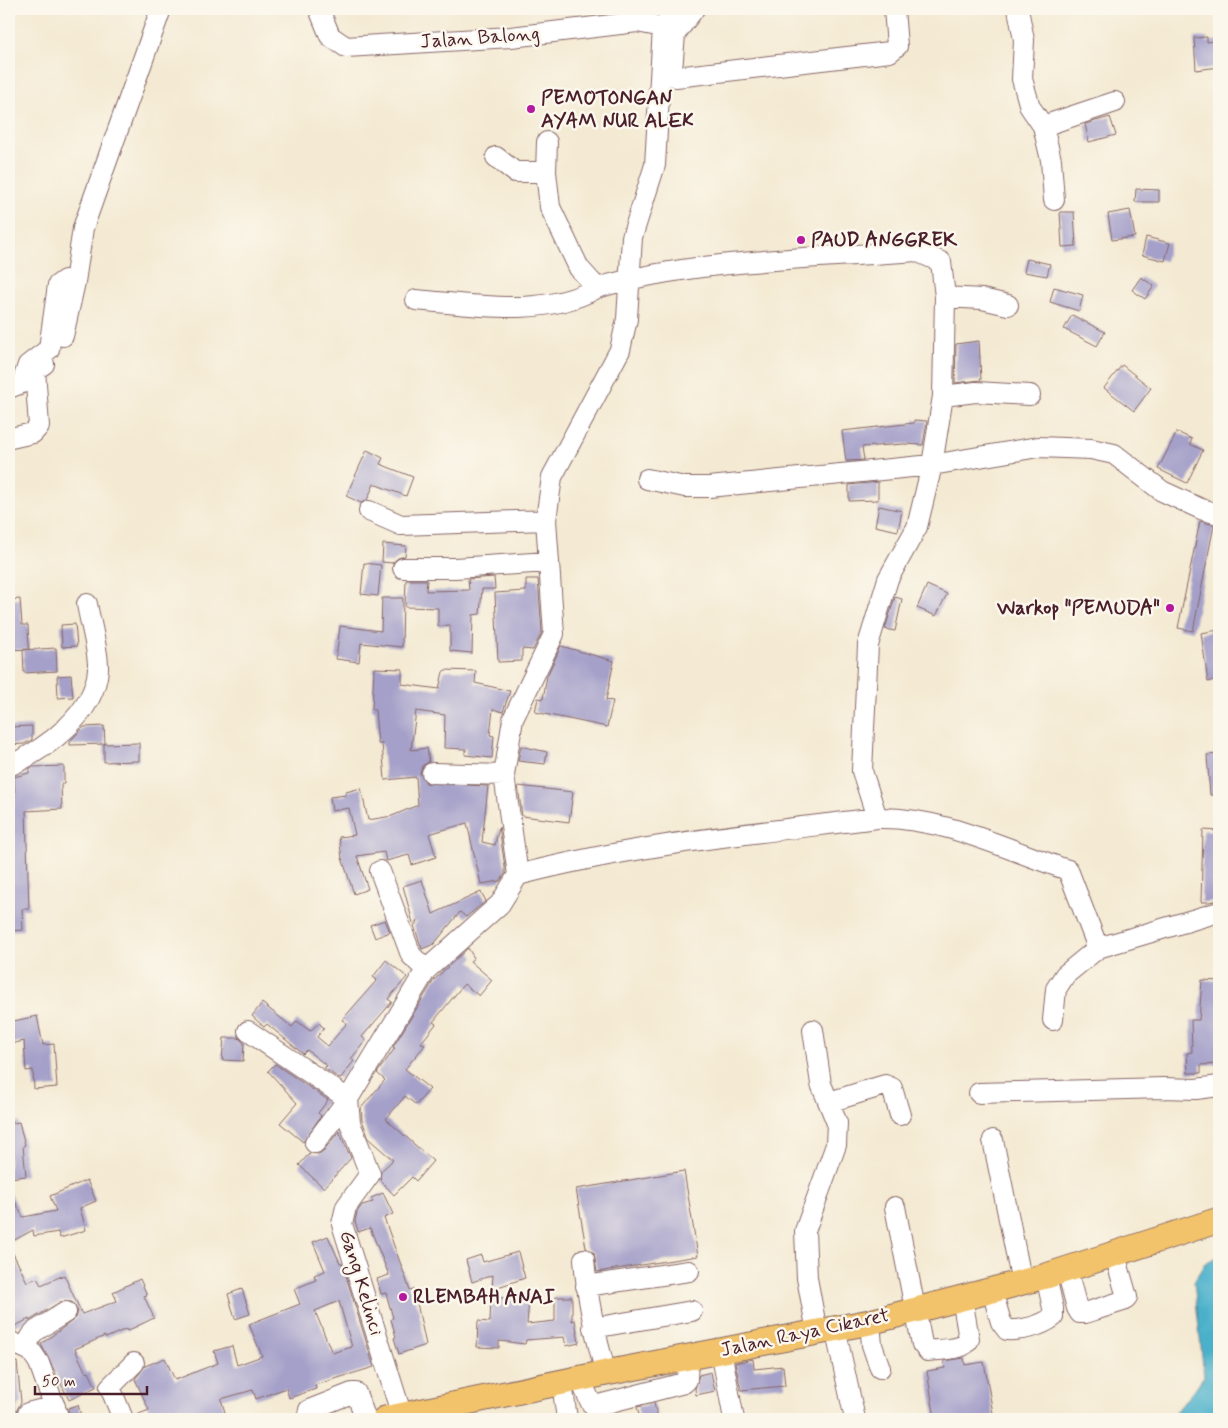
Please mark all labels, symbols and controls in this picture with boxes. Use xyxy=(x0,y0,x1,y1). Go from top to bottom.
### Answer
street label: Jalan Balong xyxy=(419,20,541,56)
place label: PEMOTONGAN AYAM NUR ALEK xyxy=(541,85,694,135)
marker: PEMOTONGAN AYAM NUR ALEK xyxy=(525,103,537,115)
place label: PAUD ANGGREK xyxy=(811,227,958,254)
marker: PAUD ANGGREK xyxy=(795,234,807,246)
place label: Warkop "PEMUDA" xyxy=(996,595,1160,622)
marker: Warkop "PEMUDA" xyxy=(1164,602,1176,614)
street label: Gang Kelinci xyxy=(331,1227,390,1339)
place label: RLEMBAH ANAI xyxy=(413,1284,555,1311)
marker: RLEMBAH ANAI xyxy=(397,1291,409,1303)
street label: Jalan Raya Cikaret xyxy=(718,1302,892,1364)
scale bar xyxy=(35,1363,148,1395)
text: 50 m xyxy=(42,1372,76,1392)

